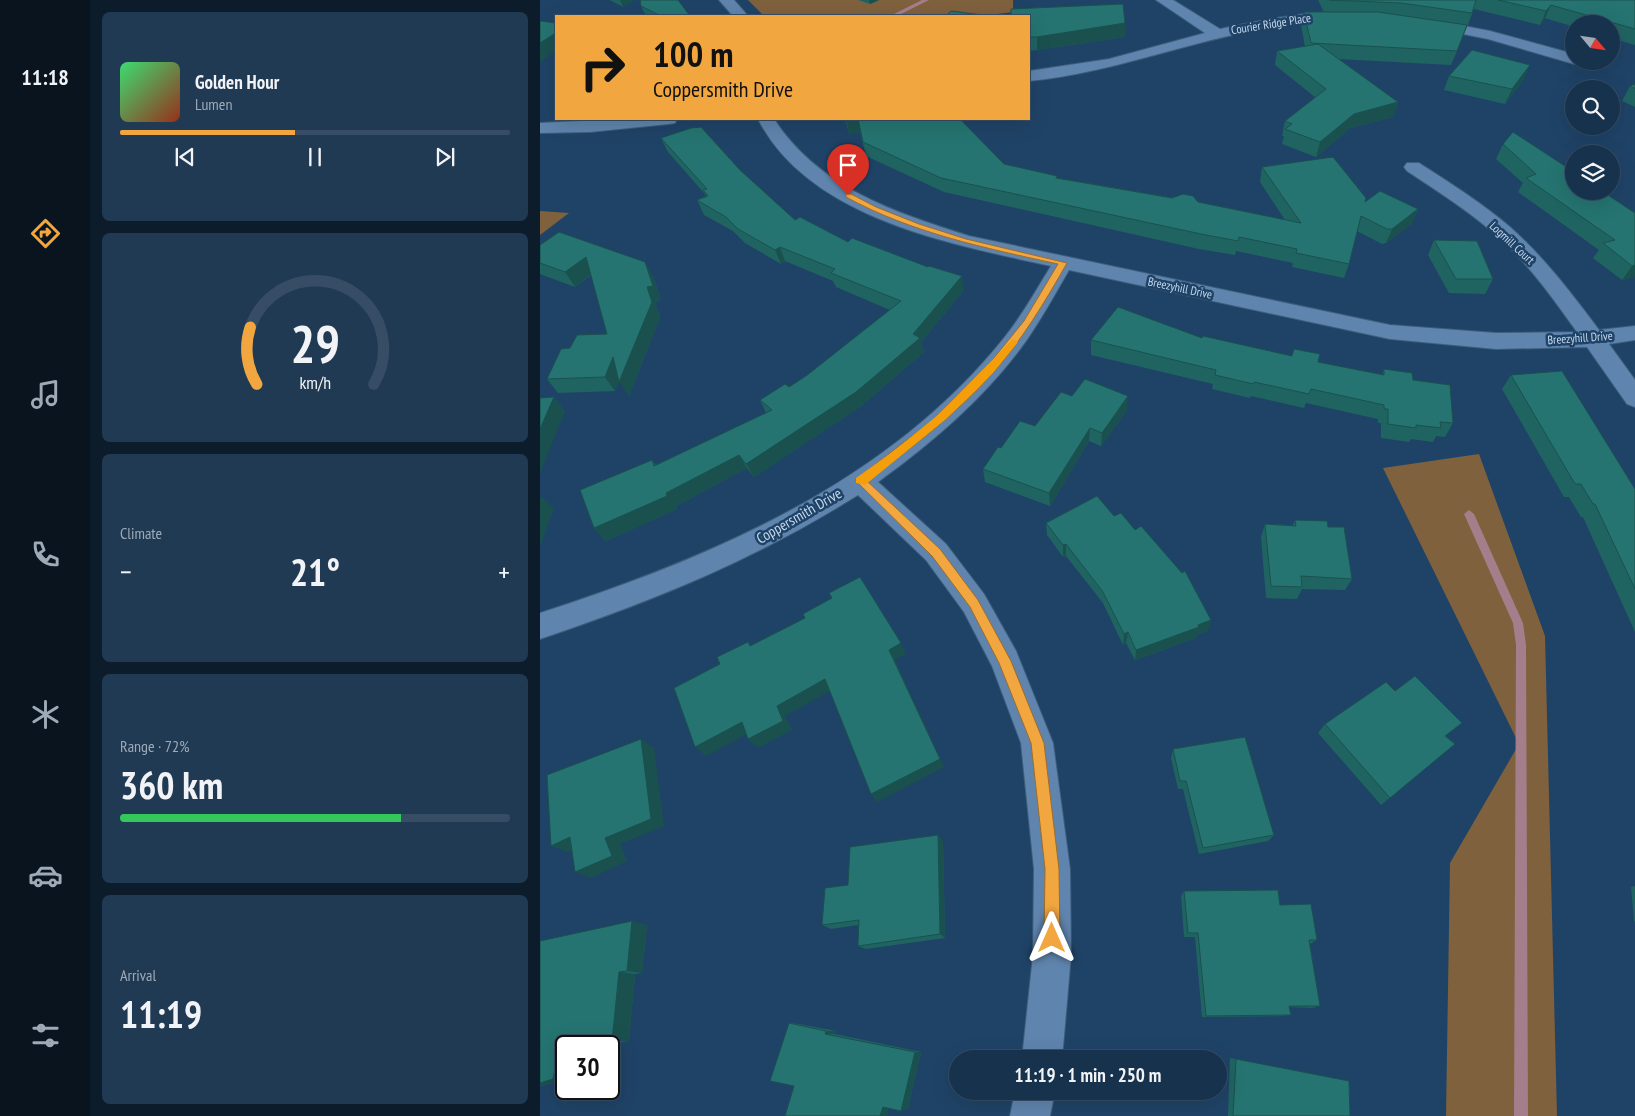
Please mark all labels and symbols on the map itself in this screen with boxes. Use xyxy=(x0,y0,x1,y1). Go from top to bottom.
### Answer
street label: Courier Ridge Place xyxy=(1230,10,1312,37)
north arrow xyxy=(1565,15,1620,70)
pin xyxy=(827,144,869,195)
street label: Logmill Court xyxy=(1487,218,1538,268)
street label: Breezyhill Drive xyxy=(1147,273,1214,302)
street label: Breezyhill Drive xyxy=(1547,328,1613,347)
street label: Coppersmith Drive xyxy=(753,483,845,548)
position arrow xyxy=(1025,911,1077,963)
speed limit sign: 30 xyxy=(555,1035,620,1100)

